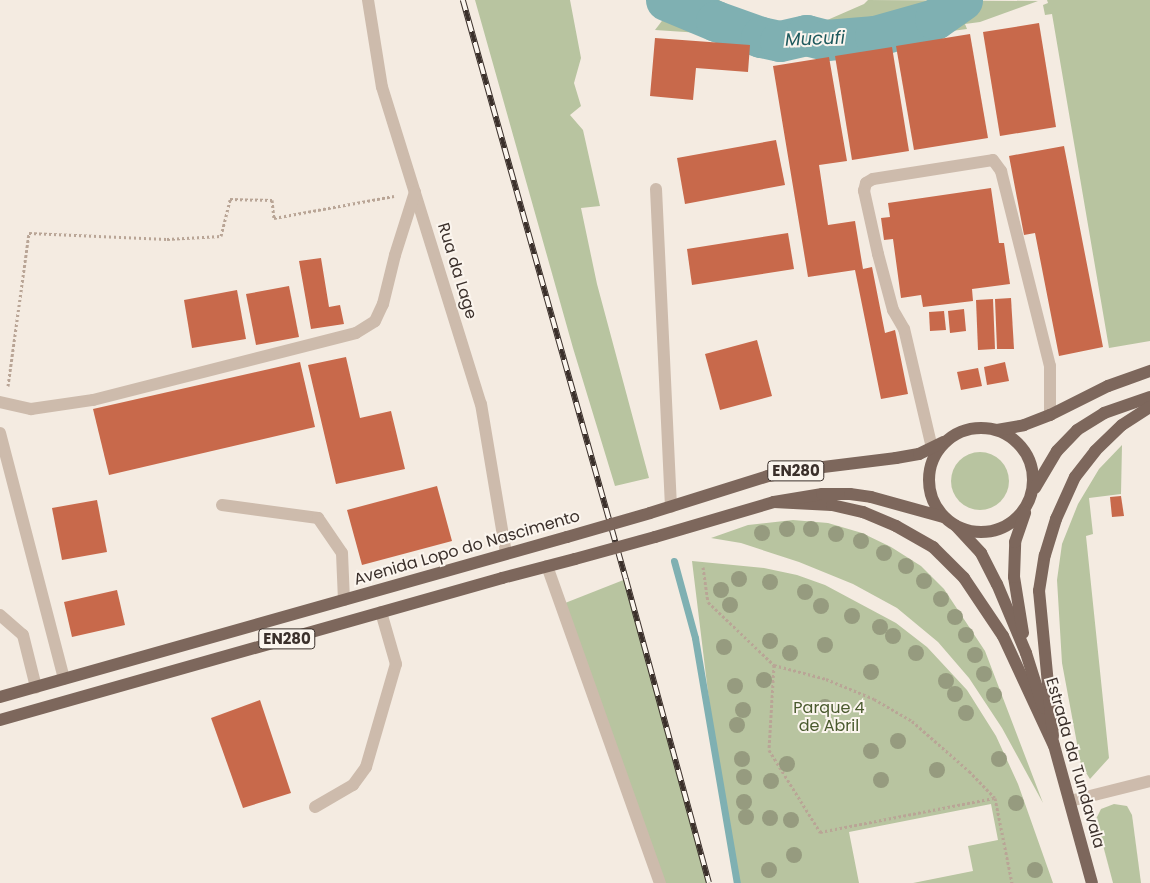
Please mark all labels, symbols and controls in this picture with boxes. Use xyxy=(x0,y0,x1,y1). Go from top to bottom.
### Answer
water label: Mucufi xyxy=(785,27,845,51)
street label: Rua da Lage xyxy=(433,221,481,321)
road number: EN280 xyxy=(767,458,825,484)
street label: Avenida Lopo do Nascimento xyxy=(352,506,582,590)
road number: EN280 xyxy=(258,626,316,652)
street label: Estrada da Tundavala xyxy=(1041,676,1109,850)
park label: Parque 4 de Abril xyxy=(793,698,865,736)

